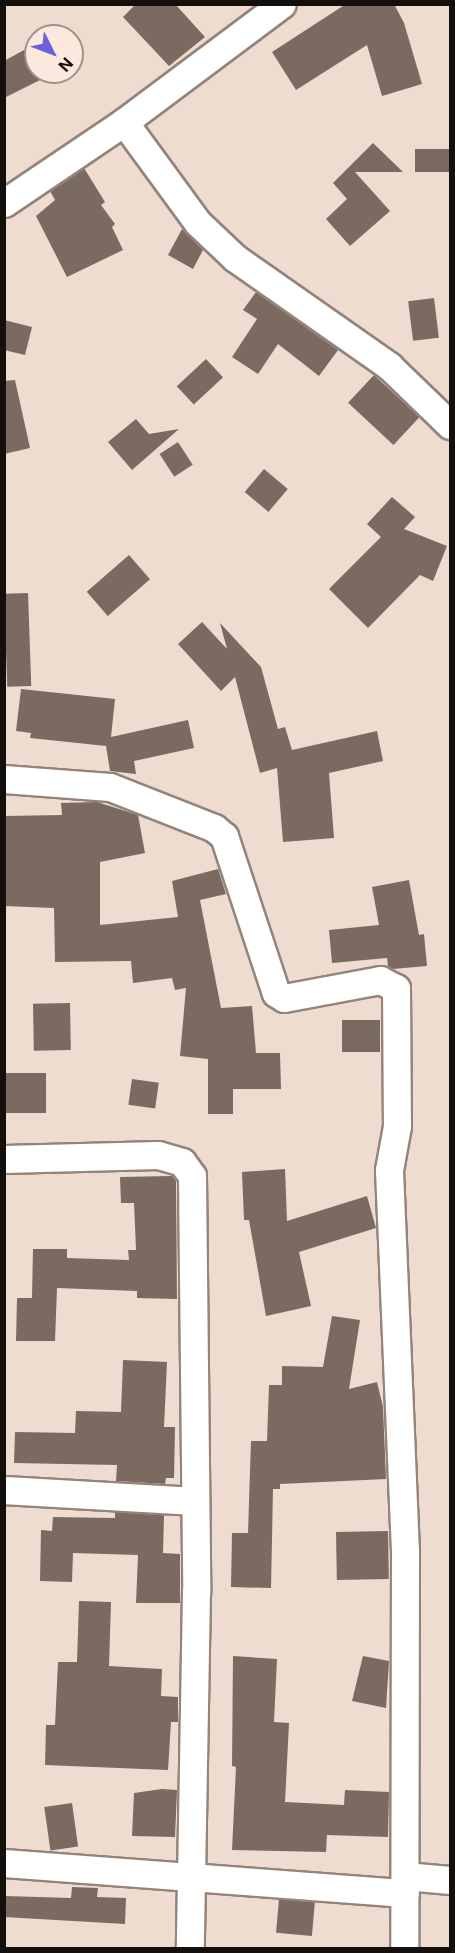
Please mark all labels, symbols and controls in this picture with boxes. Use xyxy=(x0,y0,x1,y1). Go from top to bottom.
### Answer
north arrow xyxy=(24,24,84,84)
text: N xyxy=(54,53,77,76)

